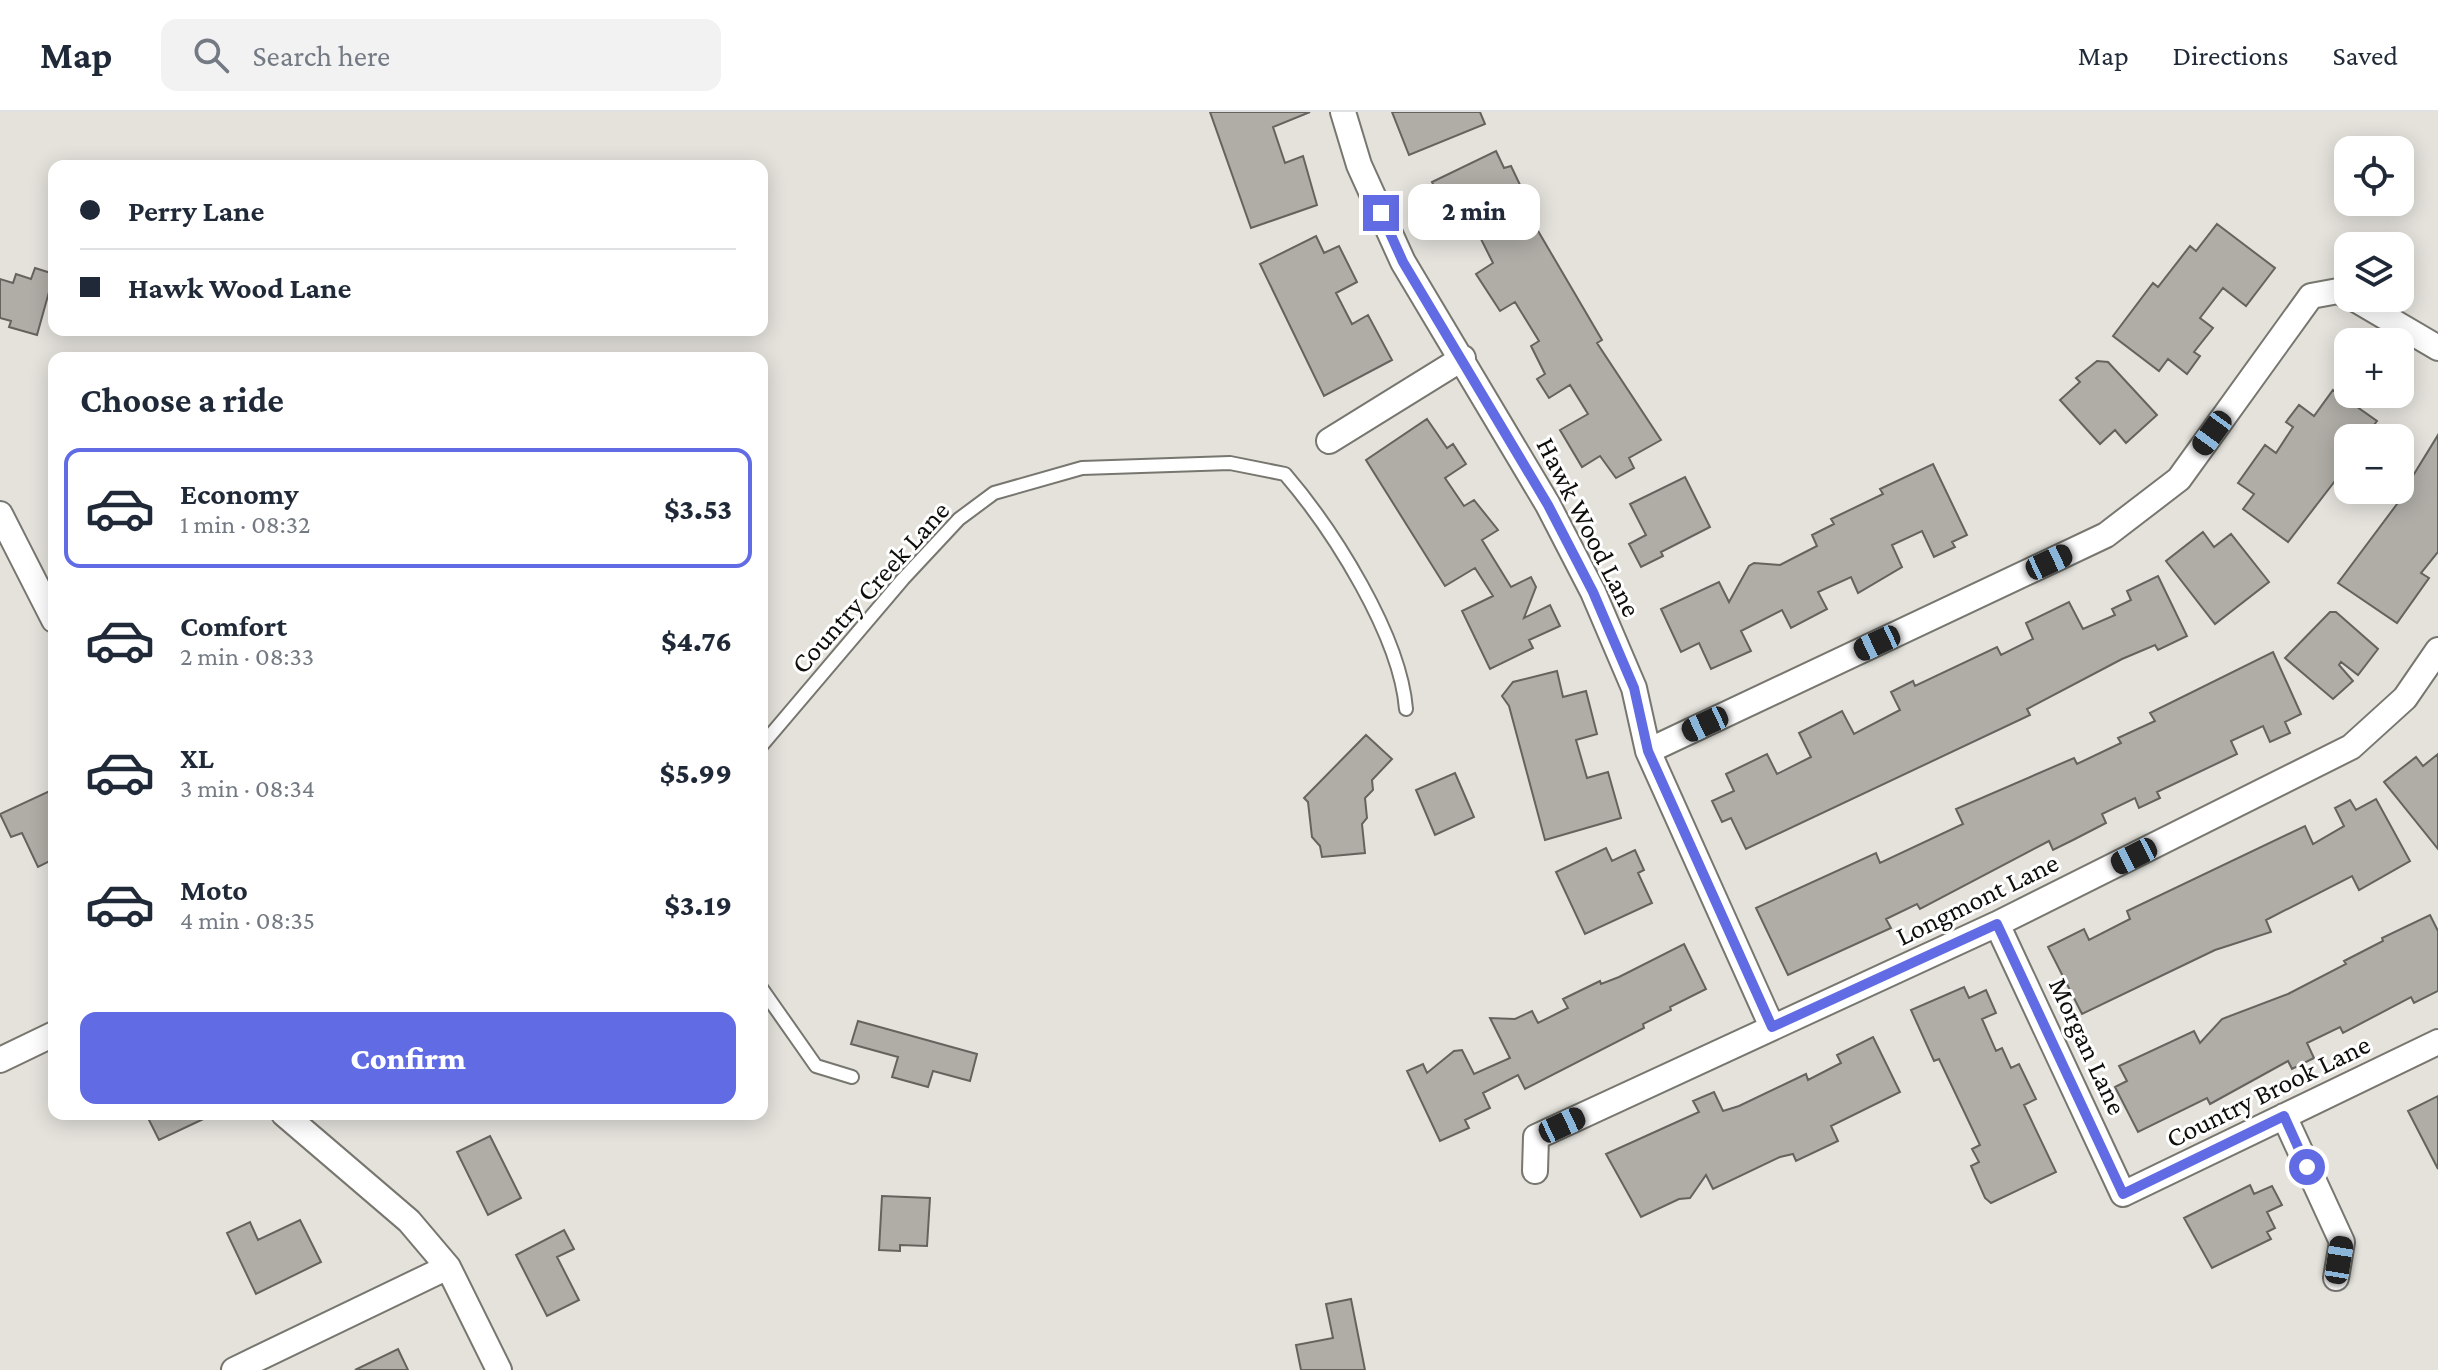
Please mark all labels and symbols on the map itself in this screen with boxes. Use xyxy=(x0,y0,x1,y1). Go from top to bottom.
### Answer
callout: 2 min xyxy=(1409,185,1541,241)
route end xyxy=(1363,195,1399,231)
car xyxy=(2188,407,2236,459)
street label: Hawk Wood Lane xyxy=(1530,432,1648,622)
street label: Country Creek Lane xyxy=(785,495,955,679)
car xyxy=(2022,541,2076,583)
car xyxy=(1850,622,1904,664)
car xyxy=(1678,703,1732,745)
car xyxy=(2107,834,2161,878)
street label: Longmont Lane xyxy=(1891,846,2063,952)
street label: Morgan Lane xyxy=(2043,973,2133,1119)
street label: Country Brook Lane xyxy=(2161,1028,2375,1154)
car xyxy=(1535,1104,1589,1146)
route start xyxy=(2289,1149,2325,1185)
car xyxy=(2323,1234,2355,1286)

